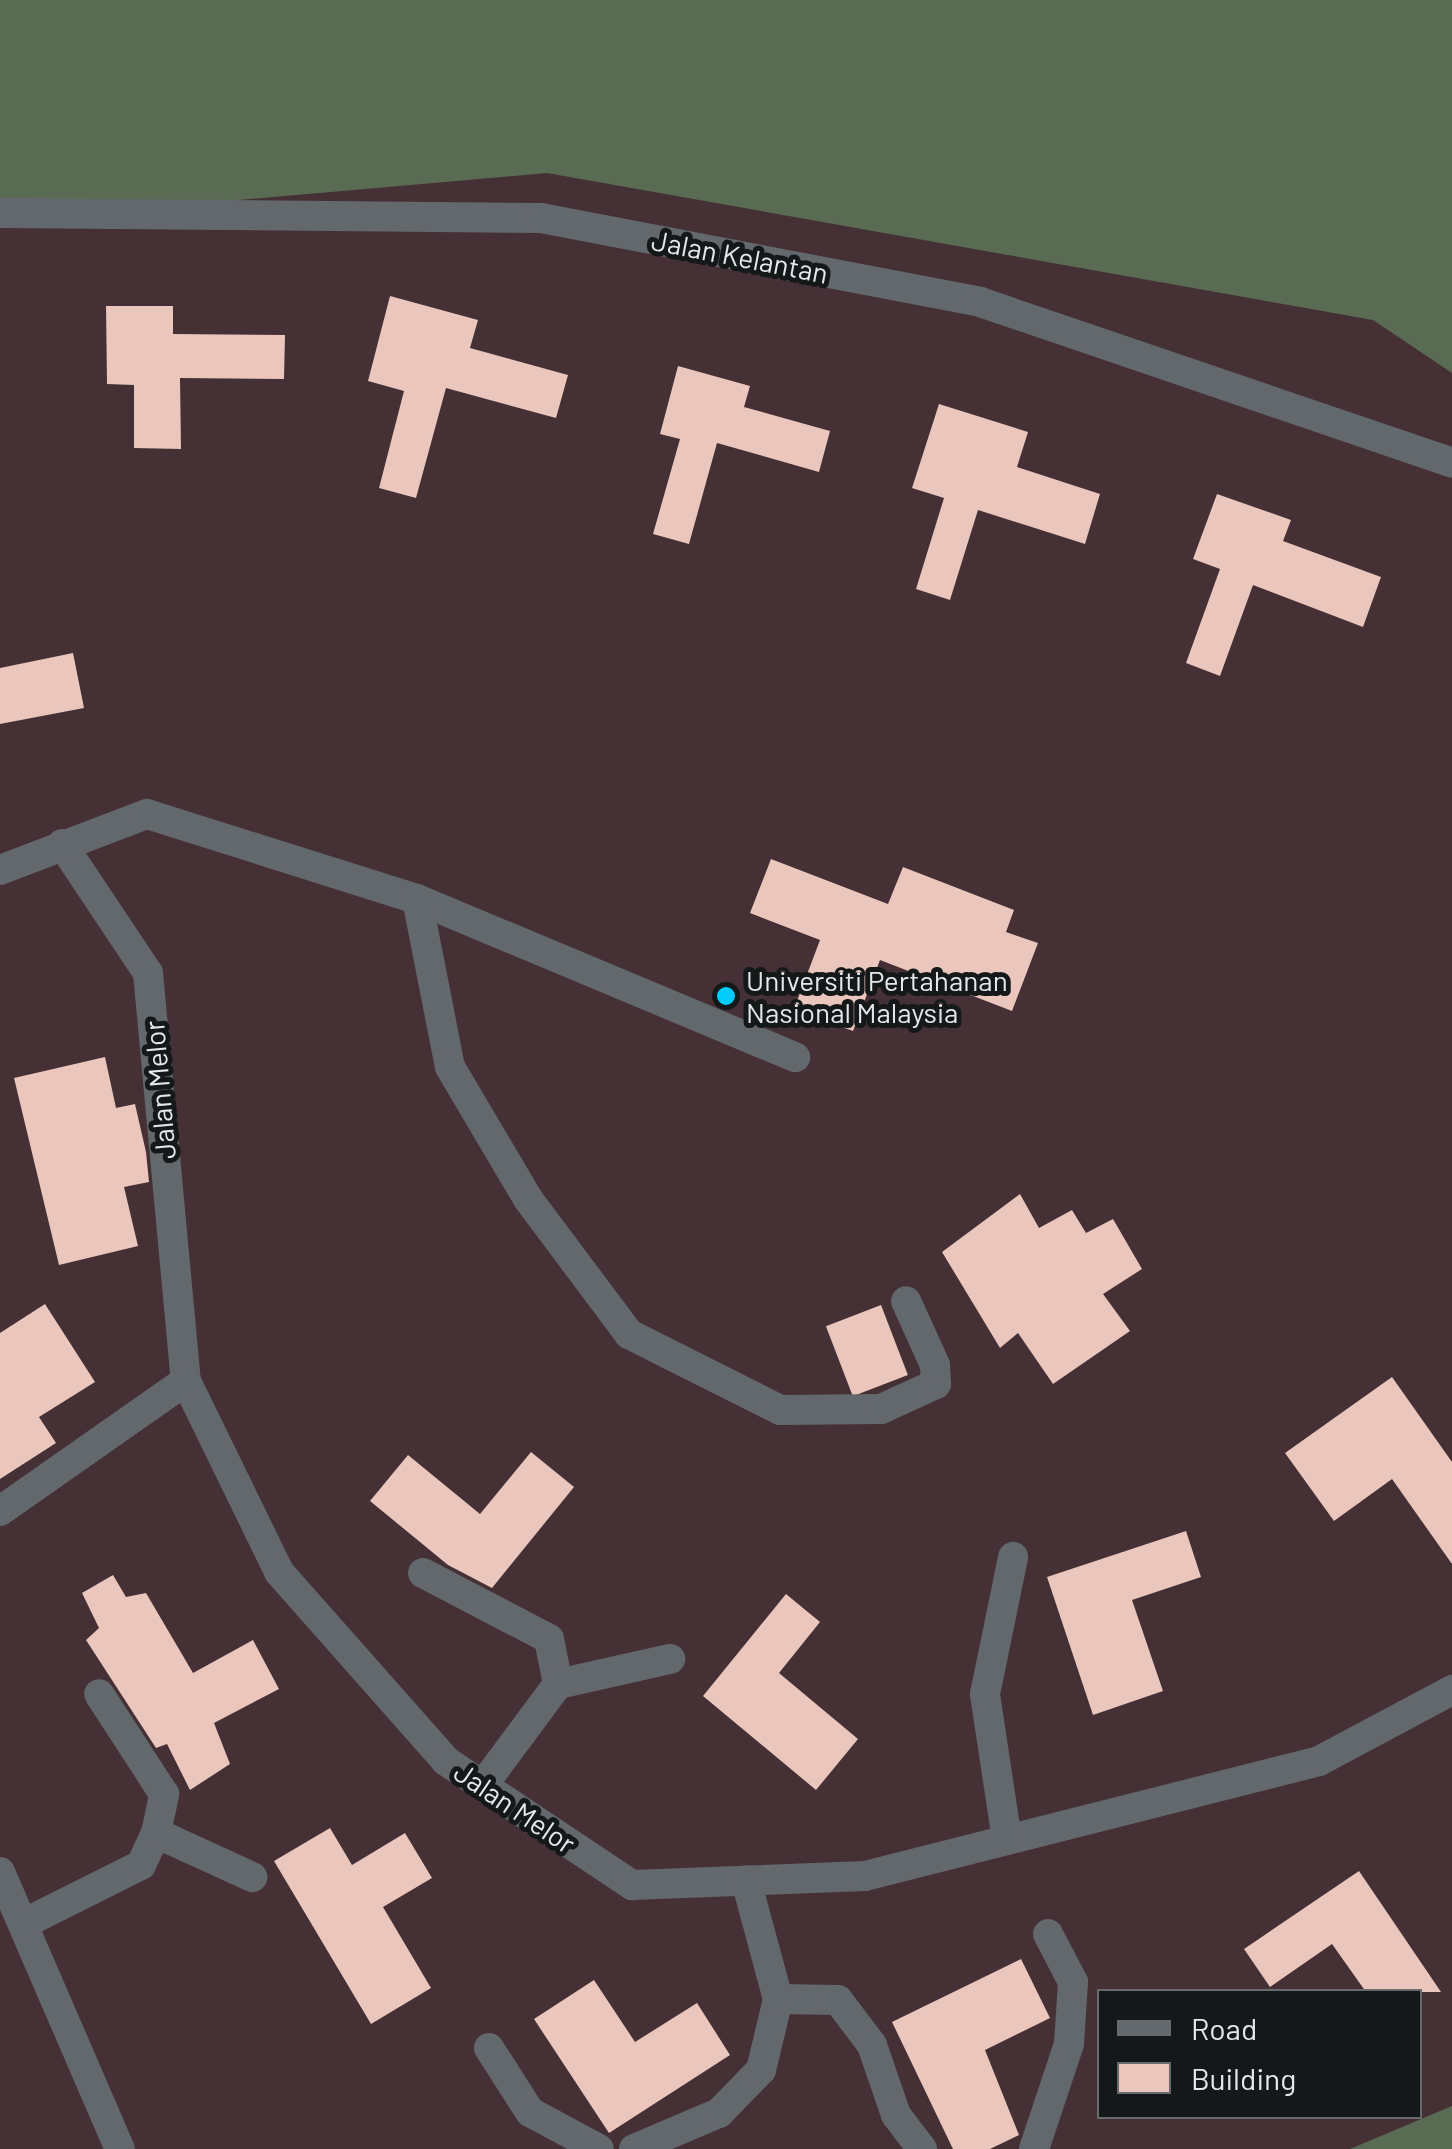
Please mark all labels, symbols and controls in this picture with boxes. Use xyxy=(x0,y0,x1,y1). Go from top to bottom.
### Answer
street label: Jalan Kelantan xyxy=(649,222,831,290)
place label: Universiti Pertahanan Nasional Malaysia xyxy=(746,963,1008,1029)
marker: Universiti Pertahanan Nasional Malaysia xyxy=(715,985,737,1007)
street label: Jalan Melor xyxy=(136,1019,182,1161)
street label: Jalan Melor xyxy=(448,1754,582,1860)
legend xyxy=(1097,1989,1422,2119)
text: Road xyxy=(1191,2010,1257,2046)
text: Building xyxy=(1191,2060,1296,2096)

